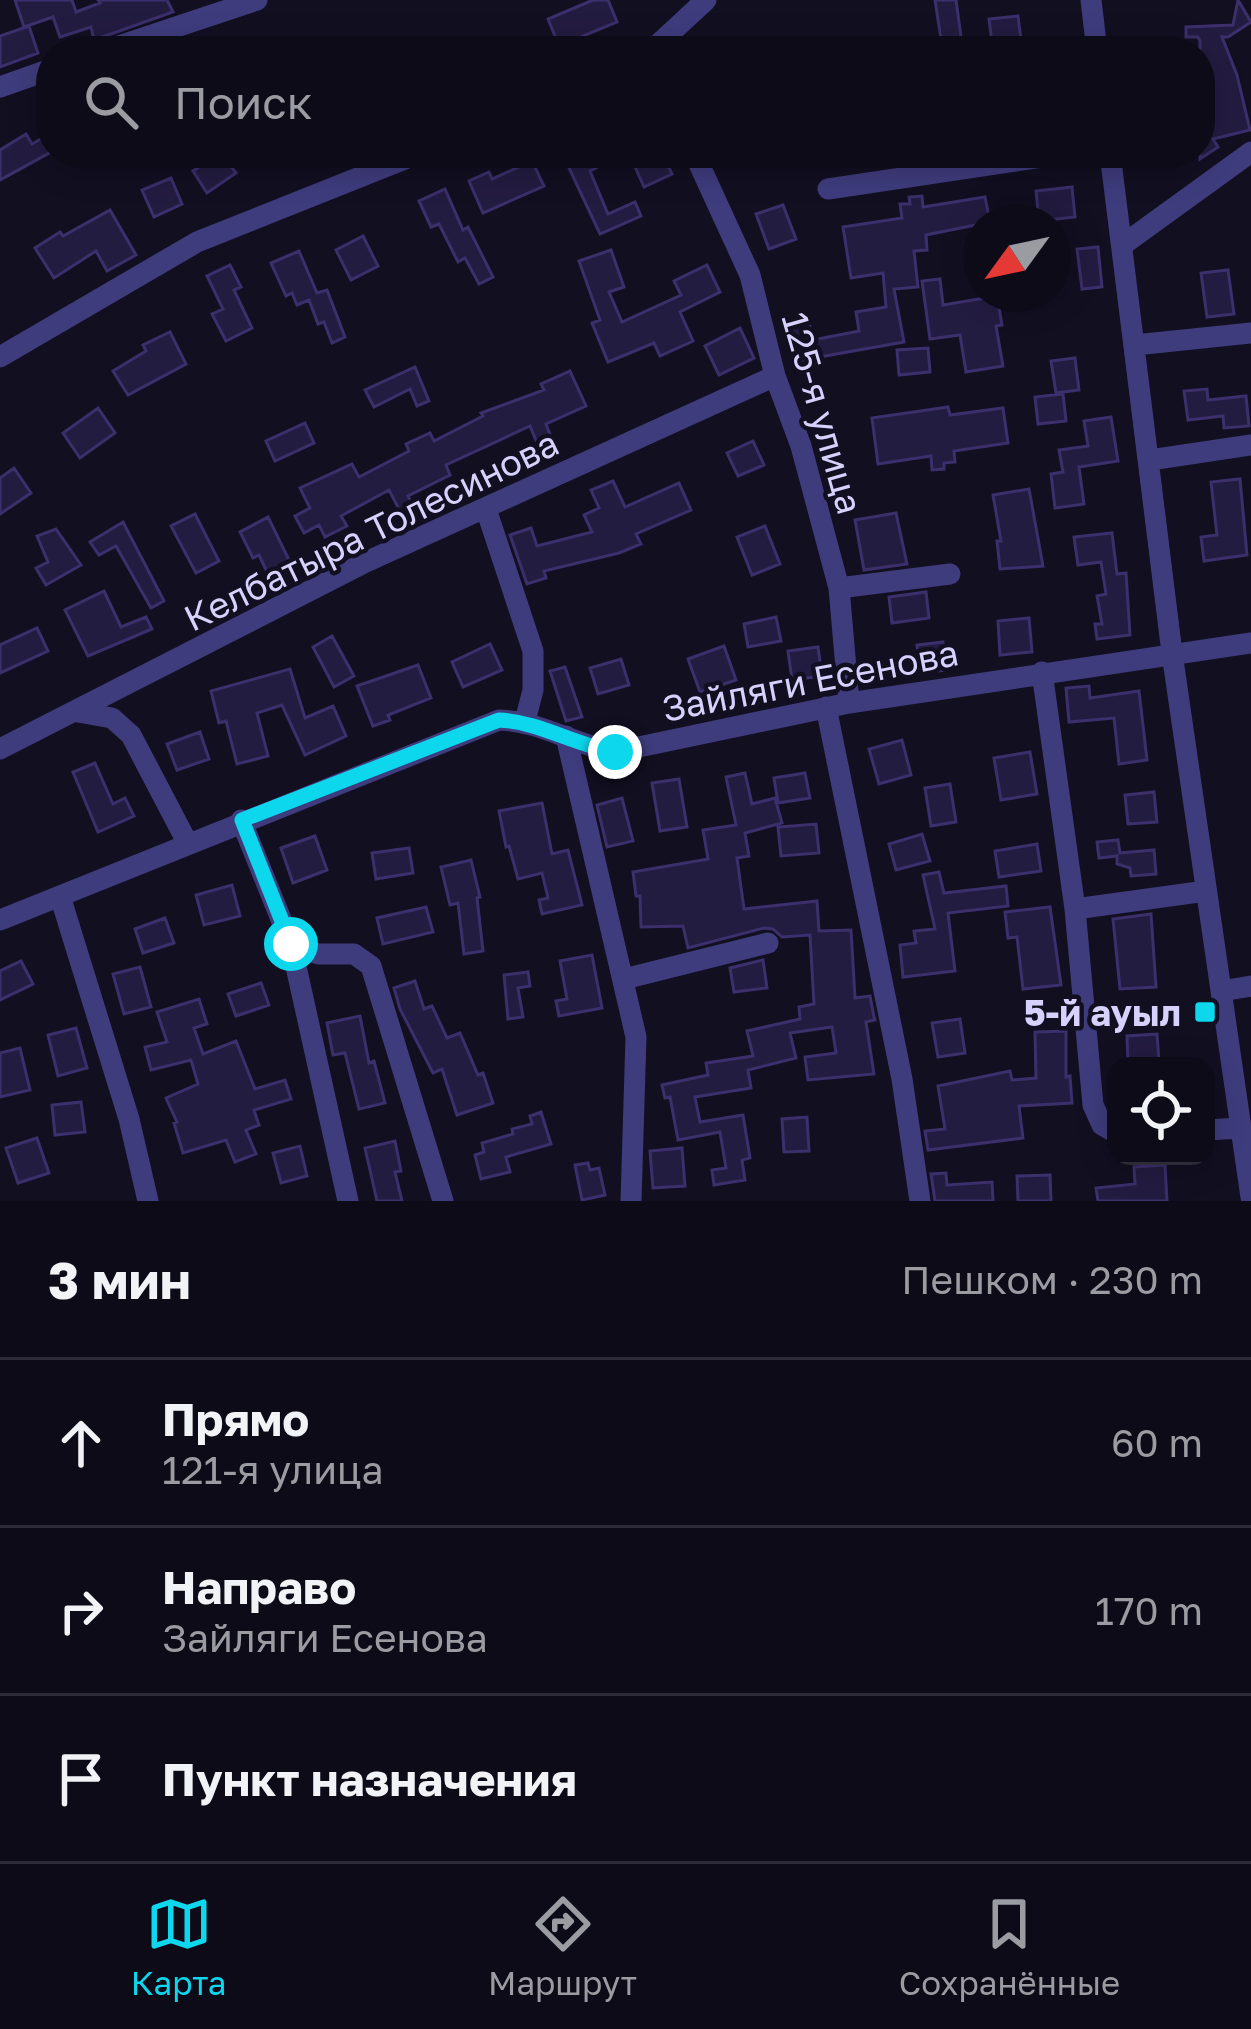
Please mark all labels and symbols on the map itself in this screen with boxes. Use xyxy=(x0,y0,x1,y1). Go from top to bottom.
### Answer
north arrow xyxy=(963,204,1071,312)
street label: 125-я улица xyxy=(774,307,872,519)
street label: Келбатыра Толесинова xyxy=(177,421,565,639)
street label: Зайляги Есенова xyxy=(658,630,962,730)
route end xyxy=(588,725,642,779)
route start xyxy=(264,917,318,971)
place label: 5-й ауыл xyxy=(1024,991,1181,1034)
marker: 5-й ауыл xyxy=(1192,999,1218,1025)

